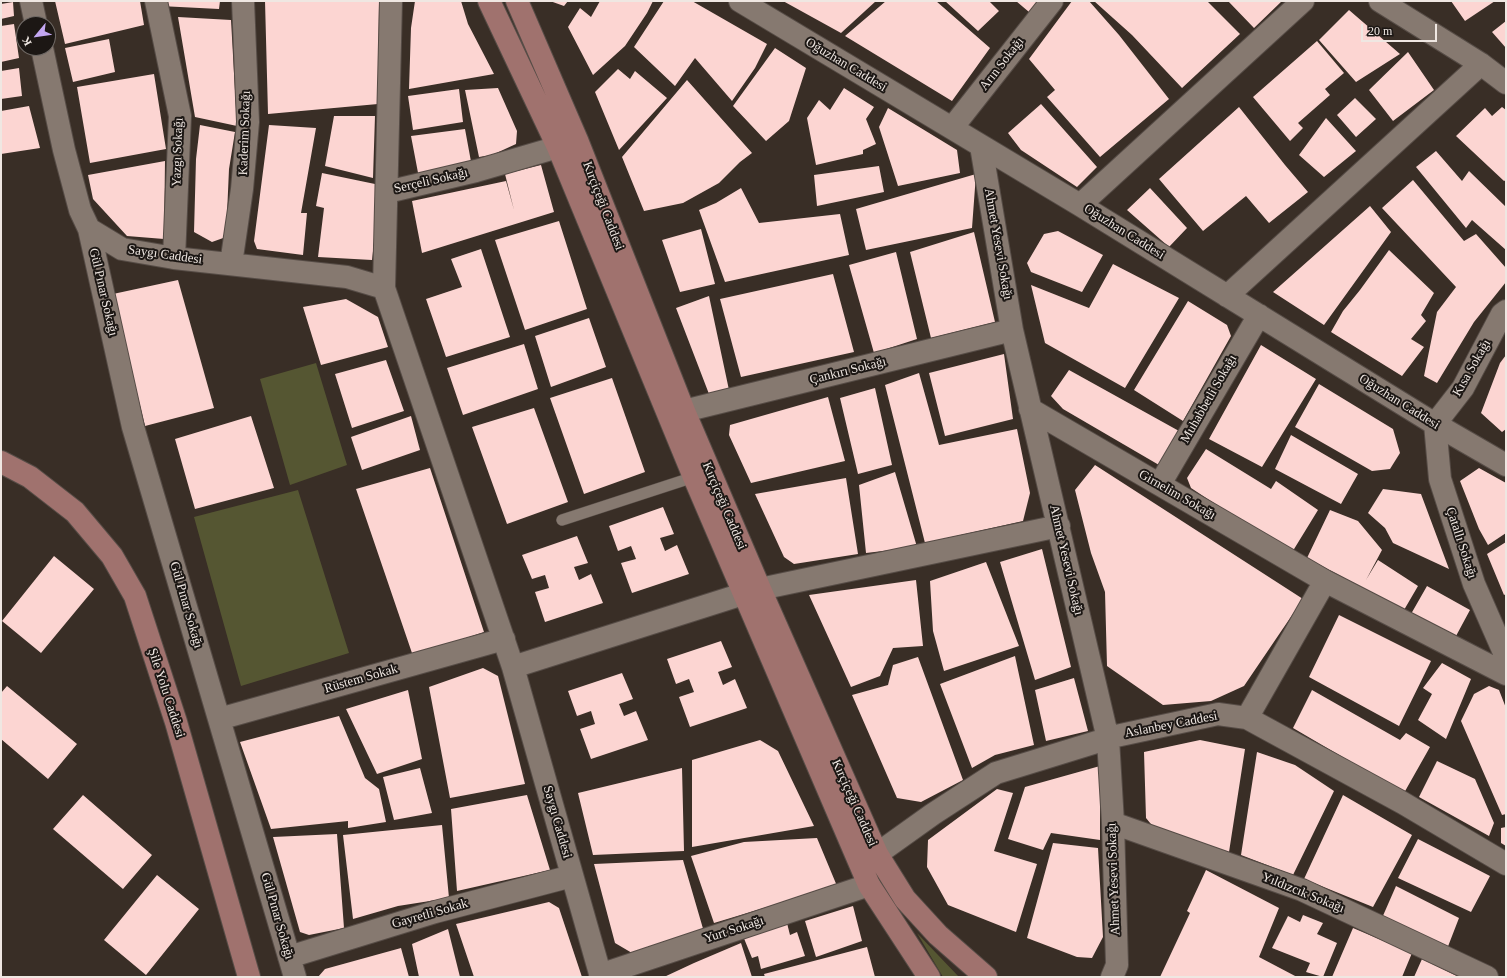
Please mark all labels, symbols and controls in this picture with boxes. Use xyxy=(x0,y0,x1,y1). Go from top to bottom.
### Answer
north arrow xyxy=(16,16,56,56)
scale bar xyxy=(1363,16,1439,42)
text: 20 m xyxy=(1368,24,1392,38)
street label: Arın Sokağı xyxy=(976,34,1028,94)
text: K xyxy=(19,35,34,48)
street label: Oğuzhan Caddesi xyxy=(803,35,889,95)
street label: Kaderim Sokağı xyxy=(236,90,254,176)
street label: Yazgı Sokağı xyxy=(169,117,187,187)
street label: Kırçiçeği Caddesi xyxy=(579,160,627,252)
street label: Serçeli Sokağı xyxy=(392,165,470,197)
street label: Ahmet Yesevi Sokağı xyxy=(981,187,1015,301)
street label: Oğuzhan Caddesi xyxy=(1081,201,1167,263)
street label: Saygı Caddesi xyxy=(127,242,203,268)
street label: Gül Pınar Sokağı xyxy=(85,247,121,337)
street label: Kısa Sokağı xyxy=(1449,337,1495,399)
street label: Muhabbetli Sokağı xyxy=(1177,352,1241,446)
street label: Çankırı Sokağı xyxy=(808,354,888,388)
street label: Oğuzhan Caddesi xyxy=(1356,371,1442,433)
street label: Kırçiçeği Caddesi xyxy=(699,460,749,552)
street label: Girnelim Sokağı xyxy=(1136,467,1218,523)
street label: Ahmet Yesevi Sokağı xyxy=(1046,503,1086,617)
street label: Çatallı Sokağı xyxy=(1442,505,1480,581)
street label: Gül Pınar Sokağı xyxy=(166,560,206,650)
street label: Şile Yolu Caddesi xyxy=(144,646,188,740)
street label: Rüstem Sokak xyxy=(323,661,399,697)
street label: Aslanbey Caddesi xyxy=(1123,708,1219,742)
street label: Kırçiçeği Caddesi xyxy=(828,757,880,849)
street label: Saygı Caddesi xyxy=(539,784,575,860)
street label: Ahmet Yesevi Sokağı xyxy=(1104,822,1124,936)
street label: Yıldızcık Sokağı xyxy=(1259,869,1347,917)
street label: Gül Pınar Sokağı xyxy=(257,871,297,961)
street label: Gayretli Sokak xyxy=(390,896,470,932)
street label: Yurt Sokağı xyxy=(702,913,766,947)

